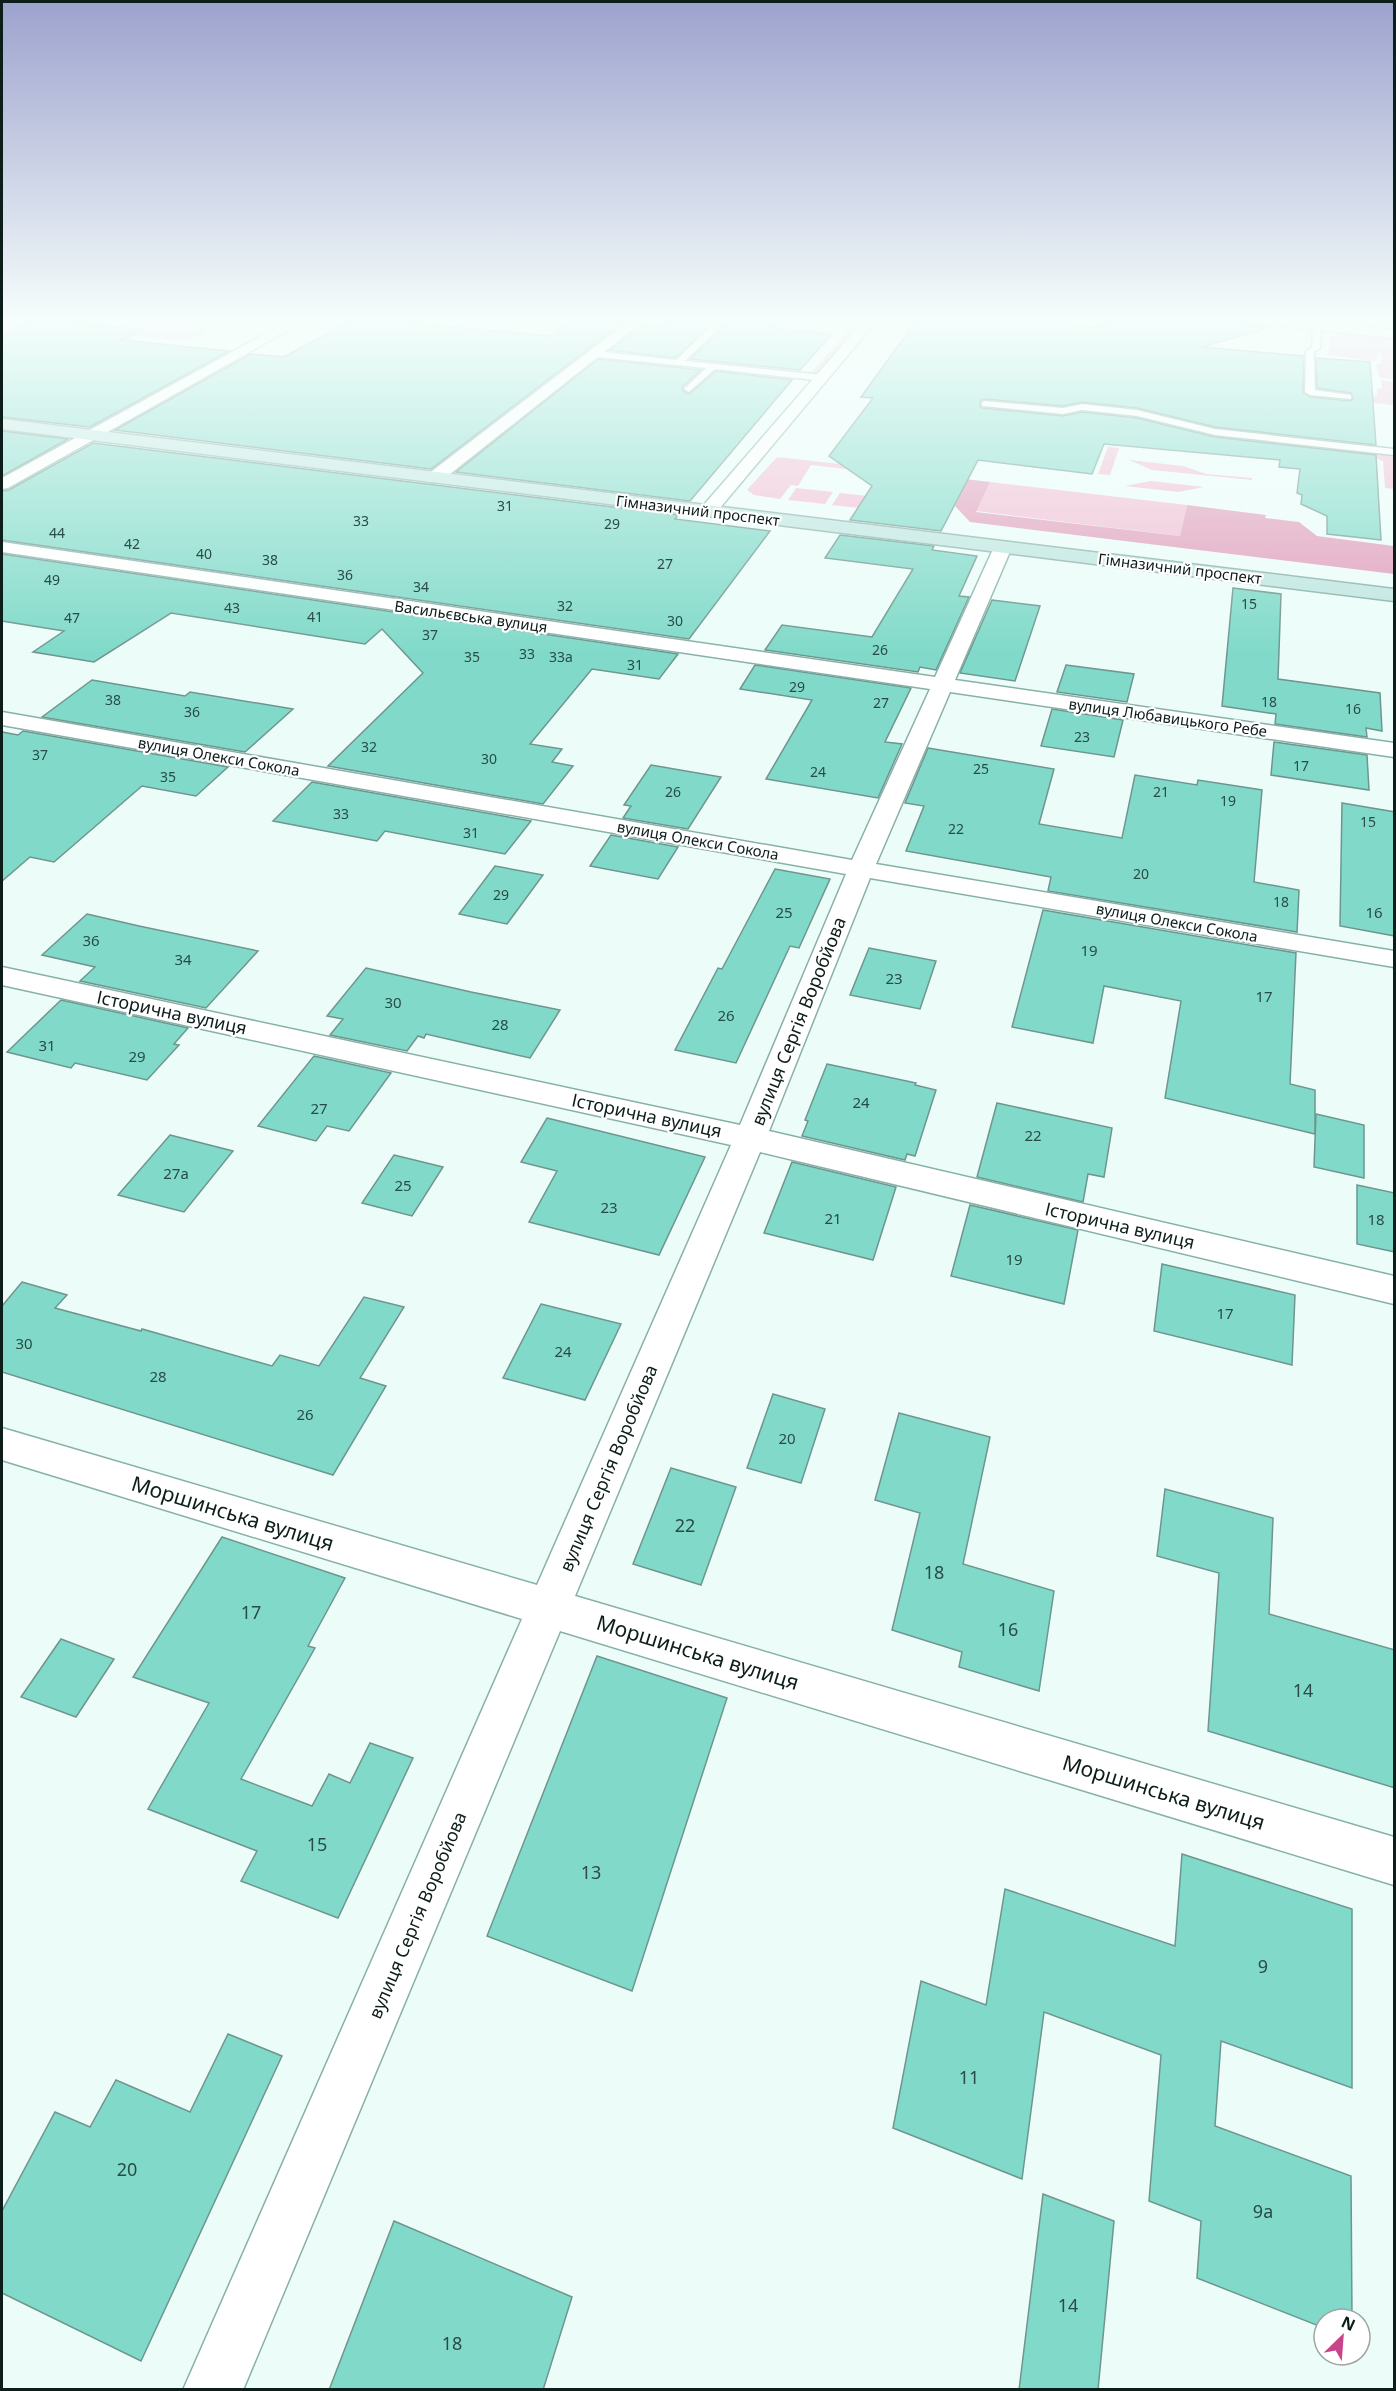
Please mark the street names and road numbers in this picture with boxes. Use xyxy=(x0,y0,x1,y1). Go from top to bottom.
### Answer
street label: Гімназичний проспект xyxy=(615,490,781,530)
street label: Гімназичний проспект xyxy=(1097,548,1263,588)
street label: Васильєвська вулиця xyxy=(393,595,549,637)
street label: вулиця Любавицького Ребе xyxy=(1068,693,1268,741)
street label: вулиця Олекси Сокола xyxy=(137,732,301,780)
street label: вулиця Олекси Сокола xyxy=(616,816,780,864)
street label: вулиця Олекси Сокола xyxy=(1095,898,1259,946)
street label: вулиця Сергія Воробйова xyxy=(745,913,851,1129)
street label: Історична вулиця xyxy=(95,984,249,1040)
street label: Історична вулиця xyxy=(570,1087,724,1143)
street label: Історична вулиця xyxy=(1043,1196,1197,1254)
street label: вулиця Сергія Воробйова xyxy=(553,1361,663,1575)
street label: Моршинська вулиця xyxy=(128,1469,338,1557)
street label: Моршинська вулиця xyxy=(593,1608,803,1696)
street label: Моршинська вулиця xyxy=(1059,1748,1269,1836)
street label: вулиця Сергія Воробйова xyxy=(362,1808,472,2022)

